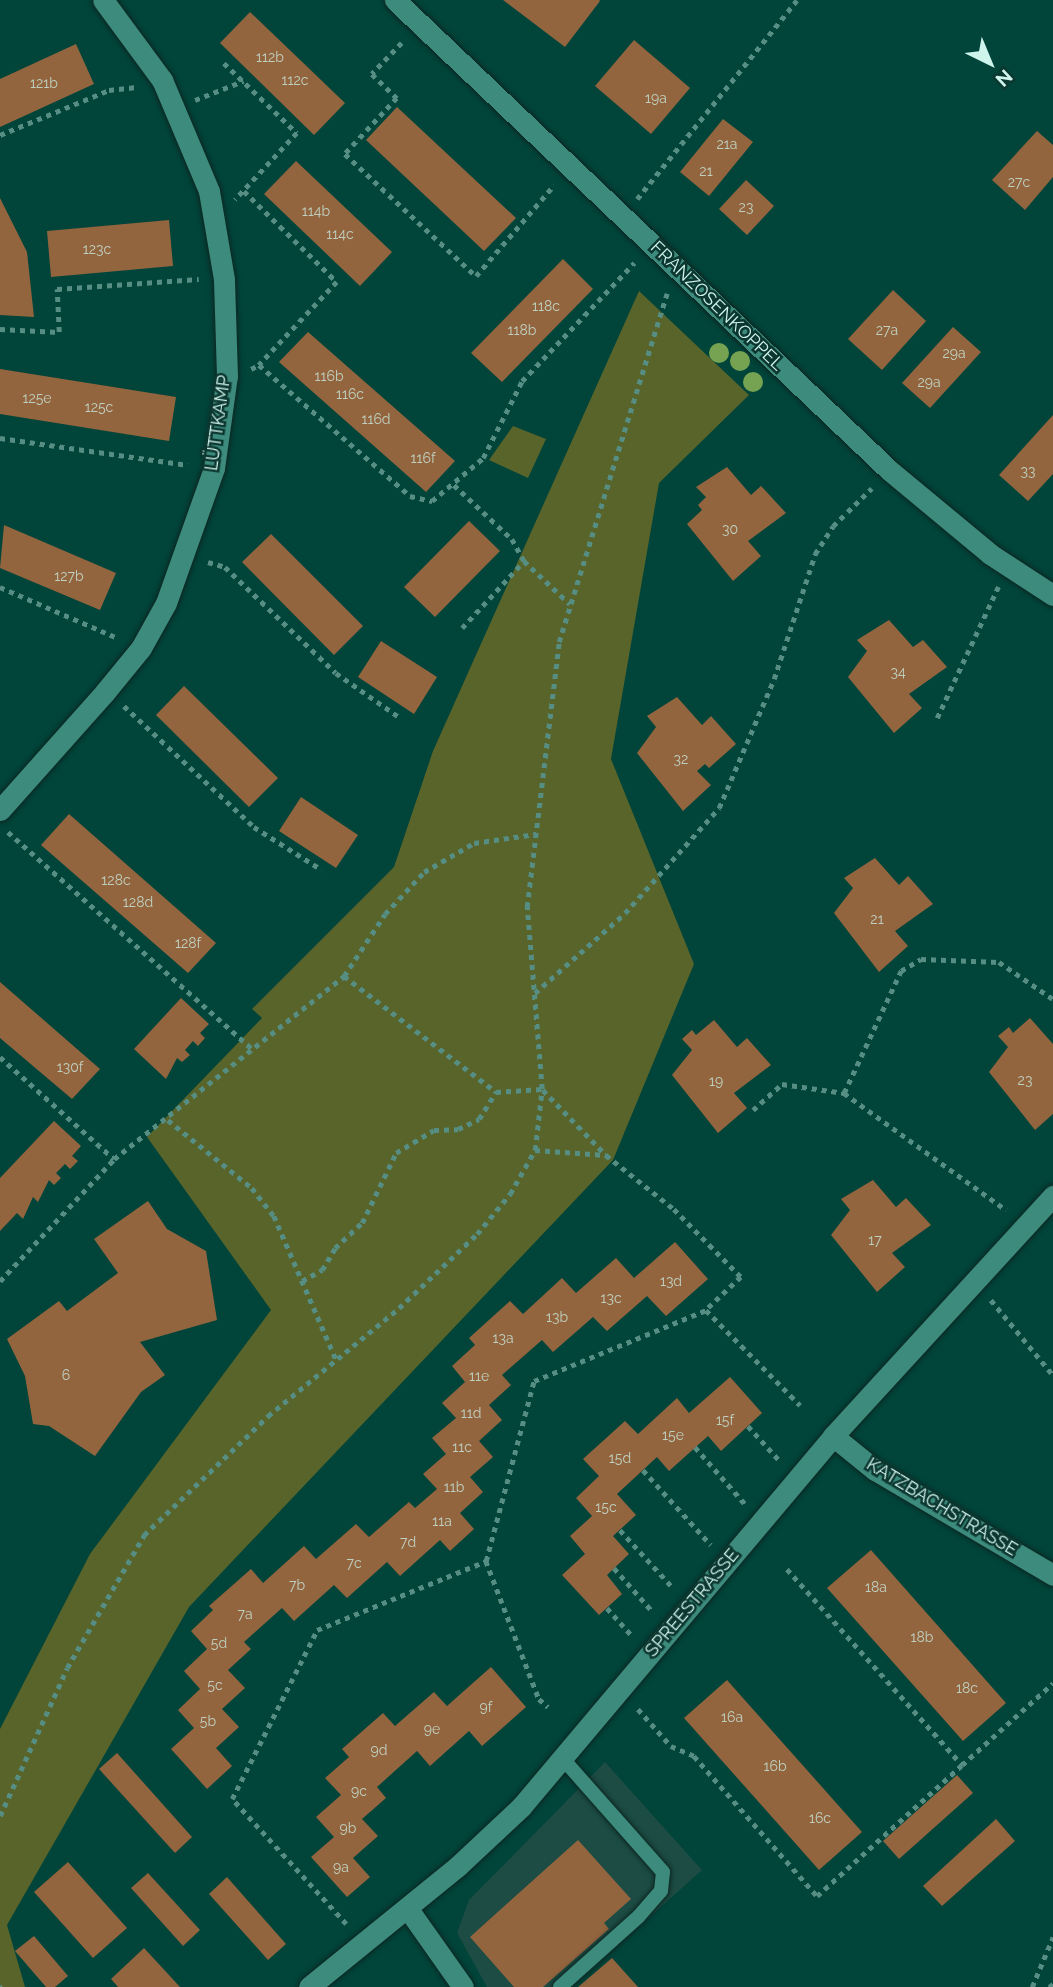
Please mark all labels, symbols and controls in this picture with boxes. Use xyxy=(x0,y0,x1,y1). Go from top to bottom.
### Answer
north arrow xyxy=(955,28,1025,98)
house number: 112b xyxy=(256,49,284,65)
text: N xyxy=(992,65,1017,91)
house number: 112c xyxy=(282,72,308,88)
house number: 121b xyxy=(30,75,58,91)
house number: 19a xyxy=(645,90,667,106)
house number: 21a xyxy=(717,136,737,152)
house number: 21 xyxy=(699,163,713,179)
house number: 27c xyxy=(1008,174,1030,190)
house number: 23 xyxy=(739,199,753,215)
house number: 114b xyxy=(302,203,330,219)
house number: 114c xyxy=(326,226,354,242)
street label: FRANZOSENKOPPEL xyxy=(646,237,788,375)
house number: 123c xyxy=(83,241,111,257)
house number: 118c xyxy=(532,298,560,314)
house number: 118b xyxy=(508,322,536,338)
house number: 27a xyxy=(876,322,898,338)
house number: 29a xyxy=(942,345,966,361)
house number: 116b xyxy=(314,368,344,384)
street label: LÜTTKAMP xyxy=(201,374,235,472)
house number: 29a xyxy=(917,374,941,390)
house number: 116c xyxy=(336,386,364,402)
house number: 125e xyxy=(22,390,52,406)
house number: 125c xyxy=(85,399,113,415)
house number: 116d xyxy=(361,411,391,427)
house number: 116f xyxy=(410,450,436,466)
house number: 33 xyxy=(1021,463,1035,479)
house number: 30 xyxy=(722,521,738,537)
house number: 127b xyxy=(54,568,84,584)
house number: 34 xyxy=(890,664,906,680)
house number: 32 xyxy=(674,751,688,767)
house number: 128c xyxy=(101,872,131,888)
house number: 128d xyxy=(123,894,153,910)
house number: 21 xyxy=(870,911,884,927)
house number: 128f xyxy=(175,935,201,951)
house number: 130f xyxy=(57,1059,83,1075)
house number: 23 xyxy=(1018,1072,1032,1088)
house number: 19 xyxy=(709,1073,723,1089)
house number: 17 xyxy=(868,1232,882,1248)
house number: 13d xyxy=(660,1273,682,1289)
house number: 13c xyxy=(600,1290,622,1306)
house number: 13b xyxy=(546,1309,568,1325)
house number: 13a xyxy=(492,1330,514,1346)
house number: 6 xyxy=(62,1367,70,1383)
house number: 11e xyxy=(469,1368,489,1384)
house number: 11d xyxy=(461,1405,481,1421)
house number: 15f xyxy=(716,1412,734,1428)
house number: 15e xyxy=(662,1427,684,1443)
house number: 11c xyxy=(452,1439,472,1455)
house number: 15d xyxy=(609,1450,631,1466)
street label: KATZBACHSTRASSE xyxy=(863,1453,1021,1561)
house number: 11b xyxy=(444,1479,464,1495)
house number: 15c xyxy=(595,1499,617,1515)
house number: 11a xyxy=(432,1513,452,1529)
house number: 7d xyxy=(400,1534,416,1550)
street label: SPREESTRASSE xyxy=(641,1545,743,1661)
house number: 7c xyxy=(346,1555,362,1571)
house number: 7b xyxy=(289,1577,305,1593)
house number: 18a xyxy=(865,1579,887,1595)
house number: 7a xyxy=(237,1606,253,1622)
house number: 18b xyxy=(911,1629,933,1645)
house number: 5d xyxy=(211,1635,227,1651)
house number: 5c xyxy=(207,1677,223,1693)
house number: 18c xyxy=(956,1680,978,1696)
house number: 9f xyxy=(480,1699,492,1715)
house number: 16a xyxy=(721,1709,743,1725)
house number: 5b xyxy=(200,1713,216,1729)
house number: 9e xyxy=(424,1721,440,1737)
house number: 9d xyxy=(371,1742,387,1758)
house number: 16b xyxy=(763,1758,787,1774)
house number: 9c xyxy=(351,1783,367,1799)
house number: 16c xyxy=(809,1810,831,1826)
house number: 9b xyxy=(340,1820,356,1836)
house number: 9a xyxy=(333,1859,349,1875)

